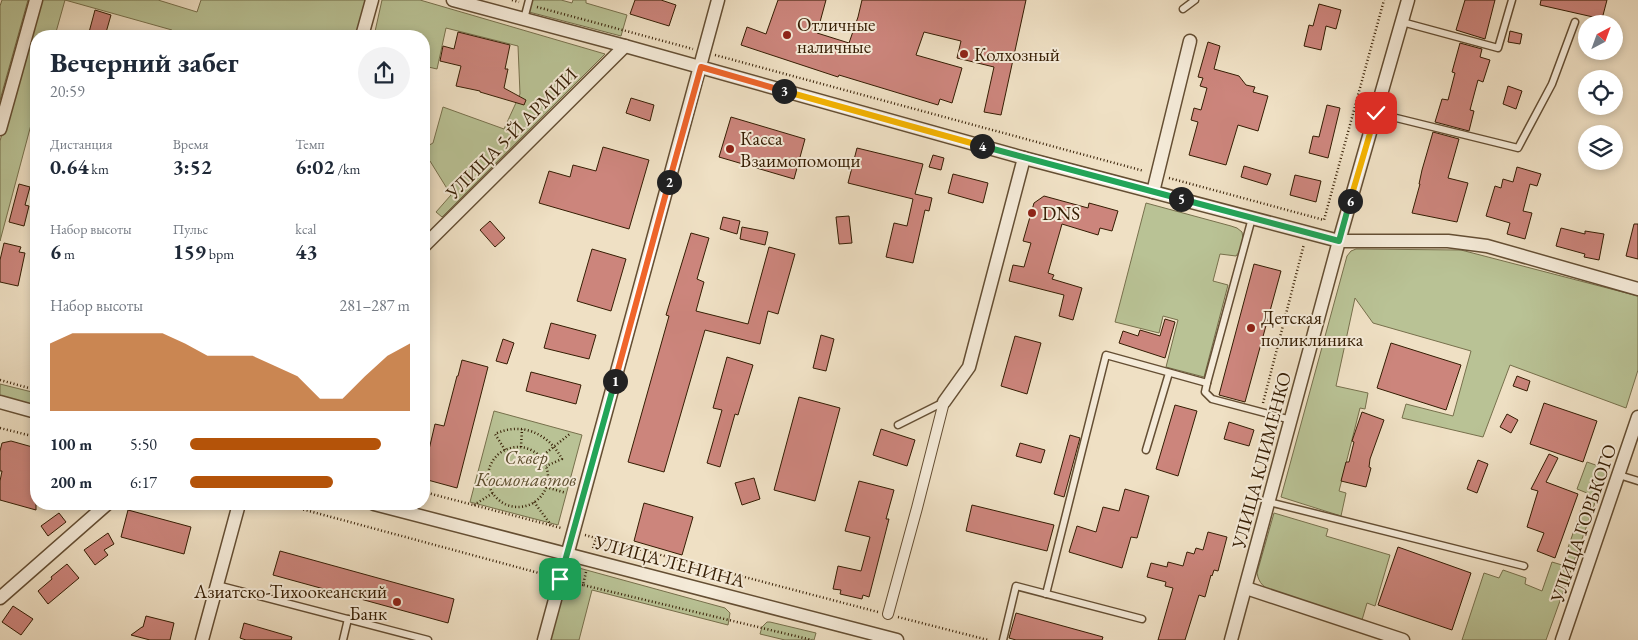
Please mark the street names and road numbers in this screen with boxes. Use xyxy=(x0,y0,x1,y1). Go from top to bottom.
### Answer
street label: УЛИЦА 5-Й АРМИИ xyxy=(440,62,582,205)
street label: УЛИЦА КЛИМЕНКО xyxy=(1226,369,1297,552)
street label: УЛИЦА ГОРЬКОГО xyxy=(1544,441,1622,607)
street label: УЛИЦА ЛЕНИНА xyxy=(591,529,749,594)

